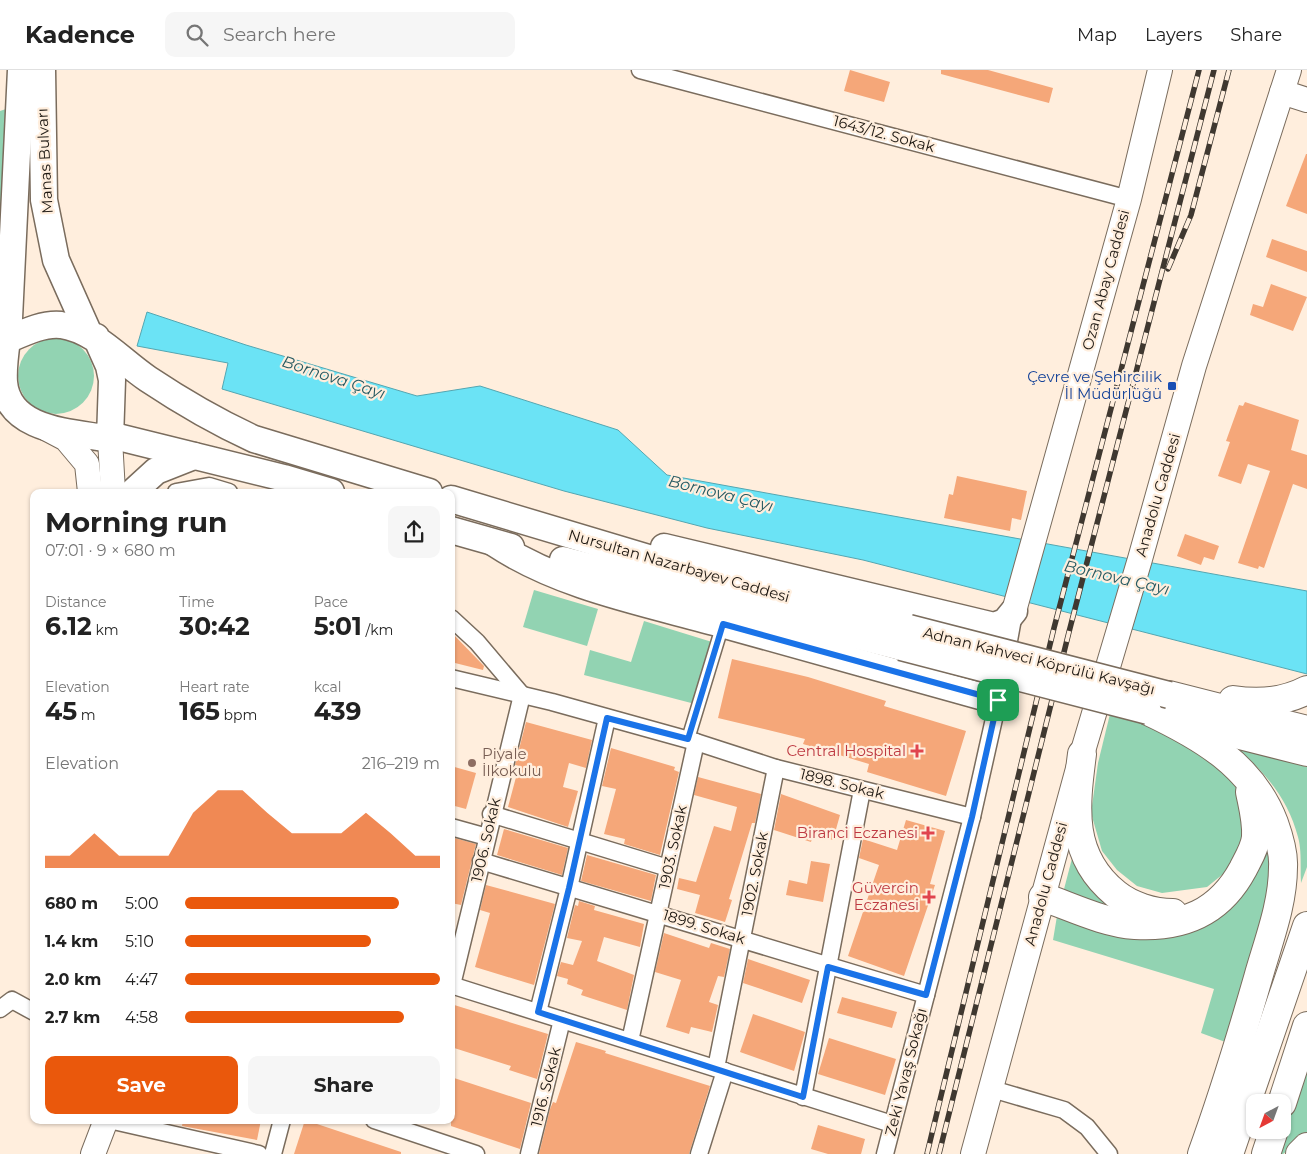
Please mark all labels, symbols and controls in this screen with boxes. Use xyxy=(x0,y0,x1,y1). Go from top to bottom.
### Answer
search box xyxy=(165,12,515,57)
text: Kadence xyxy=(25,20,135,49)
icon: search xyxy=(183,21,211,49)
text: Search here xyxy=(223,23,336,46)
text: Map xyxy=(1077,24,1117,46)
text: Layers xyxy=(1145,24,1202,46)
text: Share xyxy=(1230,24,1282,46)
street label: Manas Bulvarı xyxy=(32,108,57,214)
street label: 1643/12. Sokak xyxy=(831,111,937,156)
street label: Ozan Abay Caddesi xyxy=(1078,207,1133,352)
water label: Bornova Çayı xyxy=(280,352,388,403)
place label: Çevre ve Şehircilik İl Müdürlüğü xyxy=(1027,367,1162,403)
marker: Çevre ve Şehircilik İl Müdürlüğü xyxy=(1166,380,1178,392)
street label: Anadolu Caddesi xyxy=(1131,431,1184,559)
water label: Bornova Çayı xyxy=(666,471,775,516)
text: Morning run xyxy=(45,505,227,539)
button: share xyxy=(388,506,440,558)
street label: Nursultan Nazarbayev Caddesi xyxy=(566,525,792,606)
text: 07:01 · 9 × 680 m xyxy=(45,541,176,560)
water label: Bornova Çayı xyxy=(1062,556,1171,599)
text: Distance xyxy=(45,593,107,611)
text: Time xyxy=(179,593,214,611)
text: Pace xyxy=(314,593,348,611)
text: 6.12 xyxy=(45,611,92,641)
text: 30:42 xyxy=(179,611,250,641)
text: 5:01 xyxy=(314,611,362,641)
text: km xyxy=(92,621,119,639)
text: /km xyxy=(362,621,393,639)
street label: Adnan Kahveci Köprülü Kavşağı xyxy=(921,622,1157,699)
text: Elevation xyxy=(45,678,110,696)
text: Heart rate xyxy=(179,678,250,696)
text: kcal xyxy=(314,678,342,696)
pin xyxy=(977,679,1019,721)
icon: arrive xyxy=(984,686,1012,714)
text: 45 xyxy=(45,696,77,726)
text: 165 xyxy=(179,696,220,726)
text: 439 xyxy=(314,696,361,726)
text: m xyxy=(77,706,96,724)
text: bpm xyxy=(220,706,257,724)
place label: Central Hospital xyxy=(787,741,906,760)
place label: Piyale İlkokulu xyxy=(482,744,542,780)
marker: Central Hospital xyxy=(910,744,924,758)
text: Elevation xyxy=(45,754,119,773)
text: 216–219 m xyxy=(362,754,440,773)
marker: Piyale İlkokulu xyxy=(466,757,478,769)
street label: 1898. Sokak xyxy=(798,764,886,803)
street label: 1906. Sokak xyxy=(467,796,504,884)
street label: 1903. Sokak xyxy=(654,803,691,891)
street label: Anadolu Caddesi xyxy=(1020,820,1071,948)
place label: Biranci Eczanesi xyxy=(797,823,918,842)
marker: Biranci Eczanesi xyxy=(922,827,934,839)
street label: 1902. Sokak xyxy=(737,830,772,918)
place label: Güvercin Eczanesi xyxy=(852,878,919,914)
marker: Güvercin Eczanesi xyxy=(923,891,935,903)
text: 680 m xyxy=(45,894,98,913)
text: 5:00 xyxy=(125,894,159,913)
street label: 1899. Sokak xyxy=(661,905,748,948)
text: 1.4 km xyxy=(45,932,98,951)
text: 5:10 xyxy=(125,932,154,951)
text: 2.0 km xyxy=(45,970,101,989)
text: 4:47 xyxy=(125,970,158,989)
street label: Zeki Yavaş Sokağı xyxy=(880,1006,931,1138)
text: 2.7 km xyxy=(45,1008,100,1027)
text: 4:58 xyxy=(125,1008,158,1027)
street label: 1916. Sokak xyxy=(526,1045,565,1129)
button: Save xyxy=(45,1056,238,1114)
button: Share xyxy=(248,1056,440,1114)
north arrow xyxy=(1246,1094,1291,1139)
map controls xyxy=(1246,1094,1291,1139)

